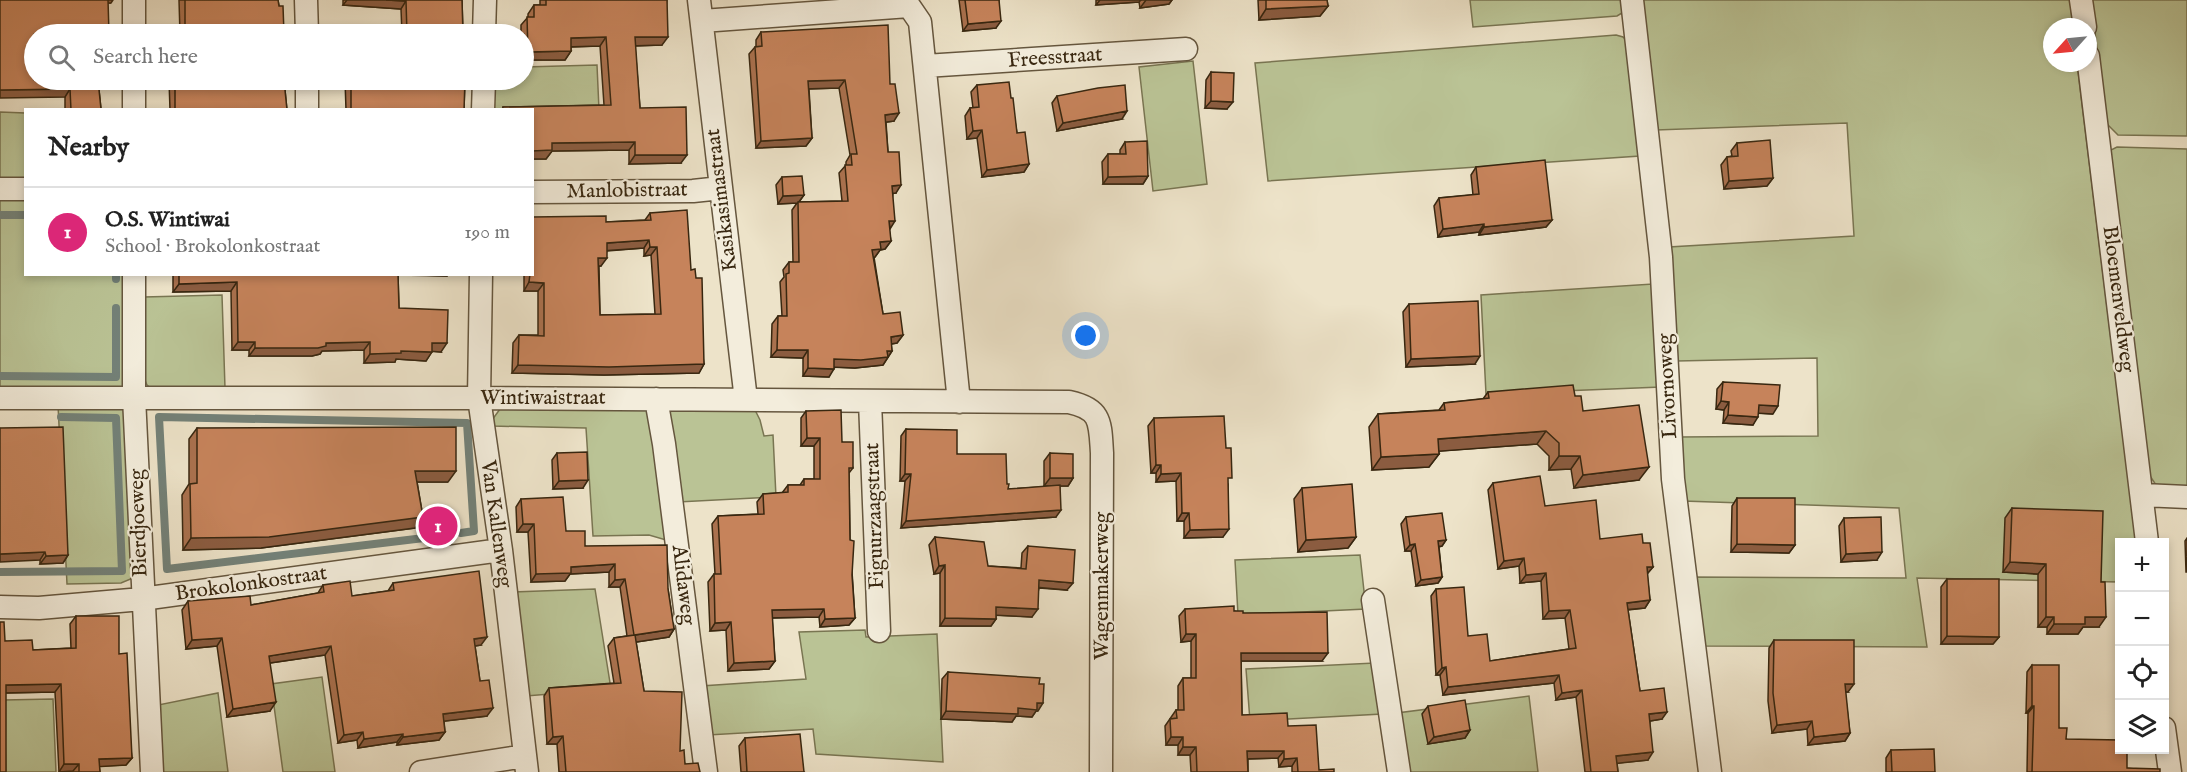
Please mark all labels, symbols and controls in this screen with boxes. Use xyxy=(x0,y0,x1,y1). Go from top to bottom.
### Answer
north arrow xyxy=(2043,18,2097,72)
search box xyxy=(24,24,534,90)
icon: search xyxy=(45,41,78,74)
street label: Freesstraat xyxy=(1007,41,1103,75)
text: Search here xyxy=(93,43,198,71)
street label: Kasikasimastraat xyxy=(700,127,744,273)
text: Nearby xyxy=(48,131,129,164)
street label: Manlobistraat xyxy=(566,176,688,206)
text: O.S. Wintiwai xyxy=(105,206,230,234)
text: 1 xyxy=(64,220,71,245)
text: 190 m xyxy=(464,220,510,245)
street label: Bloemenveldweg xyxy=(2096,224,2140,374)
text: School · Brokolonkostraat xyxy=(105,234,320,259)
your location xyxy=(1071,321,1100,350)
street label: Livornoweg xyxy=(1652,332,1684,439)
street label: Wintiwaistraat xyxy=(480,385,606,412)
street label: Figuurzaagstraat xyxy=(859,442,891,590)
street label: Van Kallenweg xyxy=(474,458,518,590)
street label: Bierdjoeweg xyxy=(124,468,154,578)
pin: 1 xyxy=(418,504,458,548)
street label: Wagenmakerweg xyxy=(1089,511,1116,660)
map controls xyxy=(2115,538,2169,754)
button: + xyxy=(2115,538,2169,592)
street label: Alidaweg xyxy=(665,543,701,627)
street label: Brokolonkostraat xyxy=(173,560,329,608)
button: − xyxy=(2115,592,2169,646)
button: locate xyxy=(2115,646,2169,700)
button: layers xyxy=(2115,700,2169,754)

